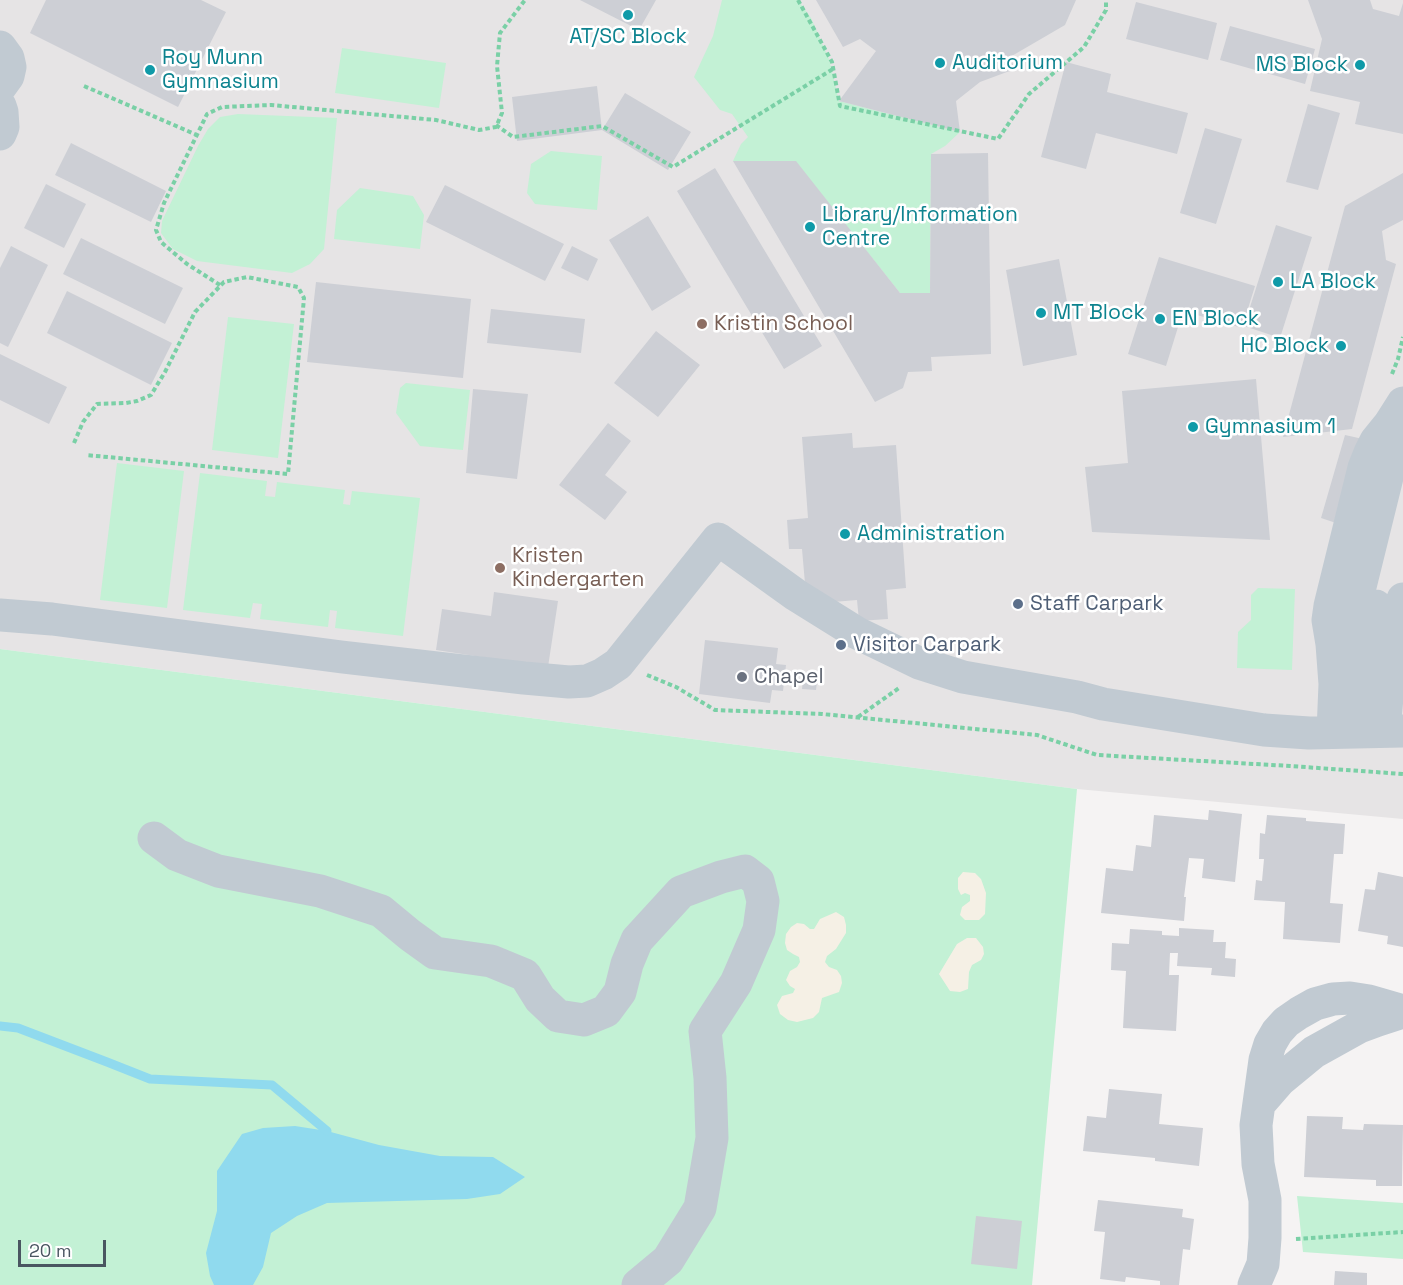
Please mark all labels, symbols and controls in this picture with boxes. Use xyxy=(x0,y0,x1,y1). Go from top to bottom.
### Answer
marker: AT/SC Block xyxy=(621,8,635,22)
place label: AT/SC Block xyxy=(569,24,687,50)
place label: Roy Munn Gymnasium xyxy=(162,45,279,95)
place label: Auditorium xyxy=(952,50,1063,76)
place label: MS Block xyxy=(1256,52,1348,78)
marker: Auditorium xyxy=(933,56,947,70)
marker: MS Block xyxy=(1353,58,1367,72)
marker: Roy Munn Gymnasium xyxy=(143,63,157,77)
place label: Library/Information Centre xyxy=(822,202,1018,252)
marker: Library/Information Centre xyxy=(803,220,817,234)
place label: LA Block xyxy=(1290,269,1376,295)
marker: LA Block xyxy=(1271,275,1285,289)
place label: MT Block xyxy=(1053,300,1145,326)
marker: MT Block xyxy=(1034,306,1048,320)
place label: EN Block xyxy=(1172,306,1259,332)
place label: Kristin School xyxy=(714,311,853,337)
marker: EN Block xyxy=(1153,312,1167,326)
marker: Kristin School xyxy=(695,317,709,331)
place label: HC Block xyxy=(1240,333,1329,359)
marker: HC Block xyxy=(1334,339,1348,353)
place label: Gymnasium 1 xyxy=(1205,414,1336,440)
marker: Gymnasium 1 xyxy=(1186,420,1200,434)
place label: Administration xyxy=(857,521,1005,547)
marker: Administration xyxy=(838,527,852,541)
place label: Kristen Kindergarten xyxy=(512,543,644,593)
marker: Kristen Kindergarten xyxy=(493,561,507,575)
place label: Staff Carpark xyxy=(1030,591,1164,617)
marker: Staff Carpark xyxy=(1011,597,1025,611)
place label: Visitor Carpark xyxy=(853,632,1001,658)
marker: Visitor Carpark xyxy=(834,638,848,652)
place label: Chapel xyxy=(754,664,824,690)
marker: Chapel xyxy=(735,670,749,684)
scale bar xyxy=(21,1228,110,1266)
text: 20 m xyxy=(29,1239,72,1262)

